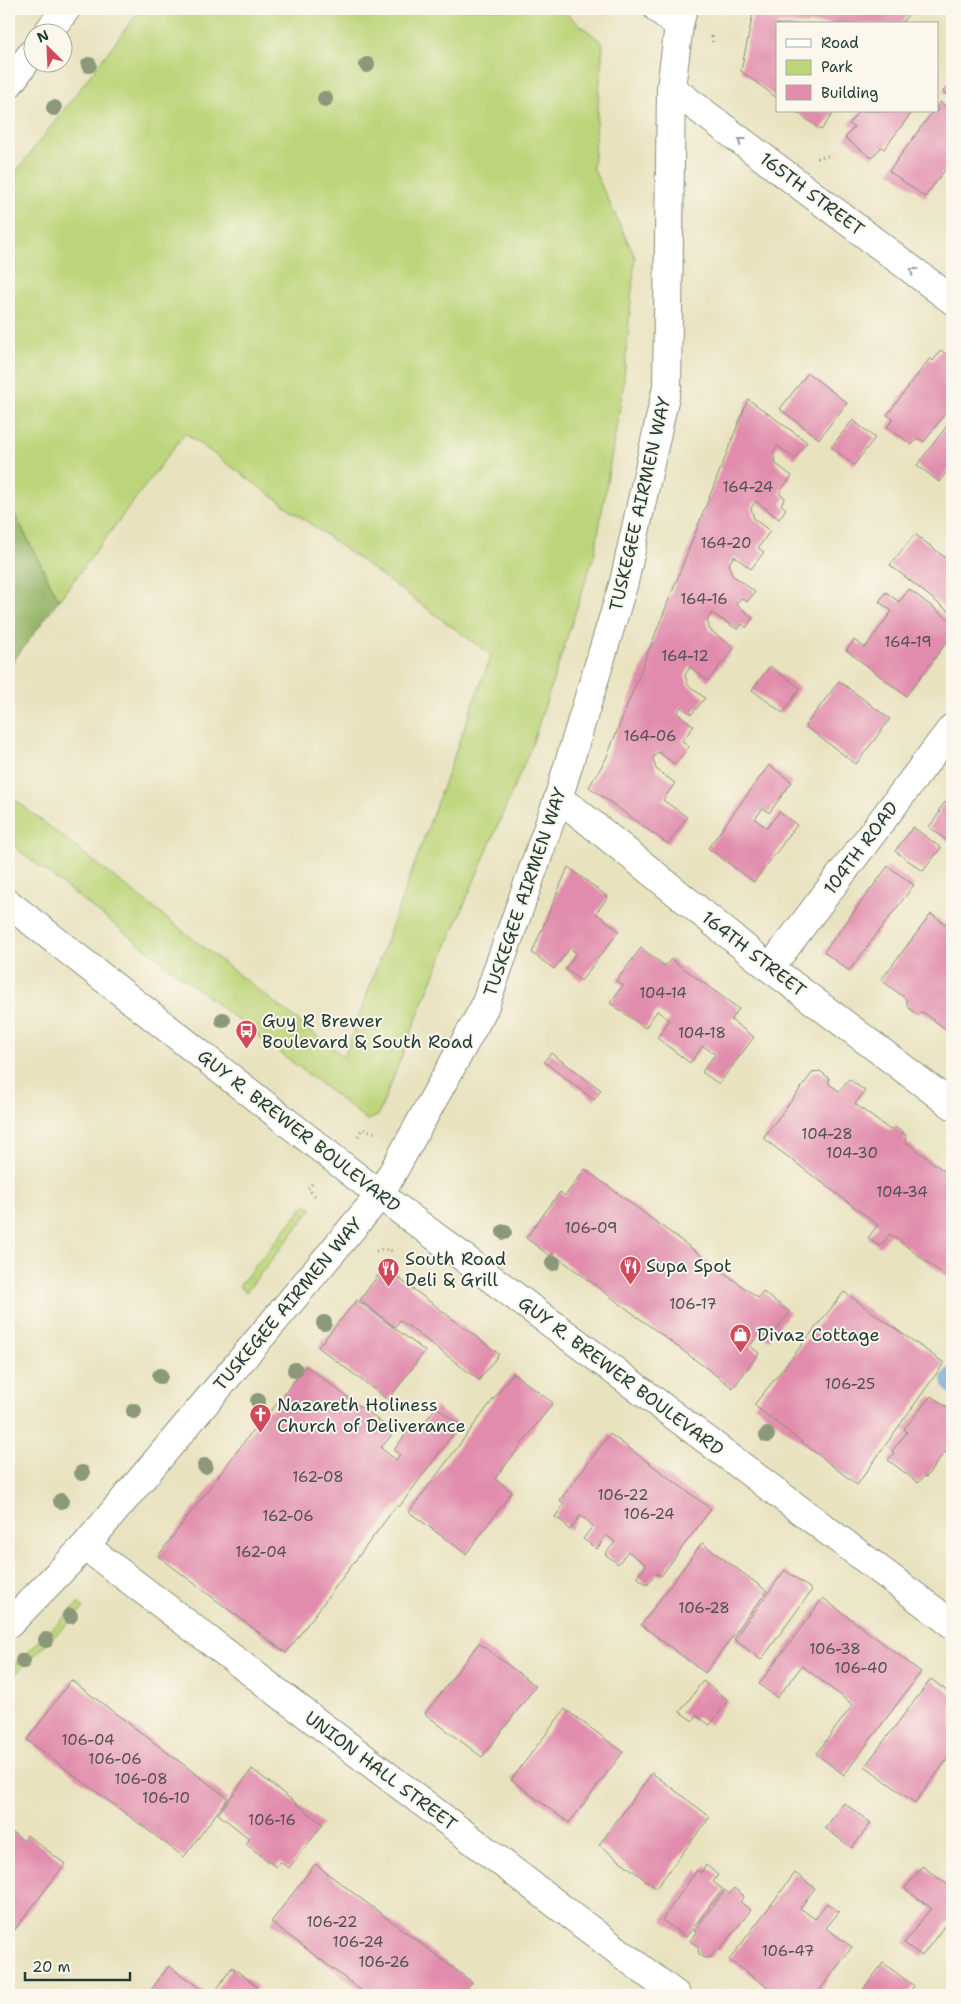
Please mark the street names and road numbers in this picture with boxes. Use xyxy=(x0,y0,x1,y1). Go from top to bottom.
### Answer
street label: 165TH STREET xyxy=(755,147,869,241)
street label: TUSKEGEE AIRMEN WAY xyxy=(604,394,676,614)
street label: TUSKEGEE AIRMEN WAY xyxy=(478,784,572,1000)
street label: 104TH ROAD xyxy=(818,797,904,899)
street label: 164TH STREET xyxy=(697,906,811,1002)
street label: GUY R. BREWER BOULEVARD xyxy=(193,1044,406,1218)
street label: TUSKEGEE AIRMEN WAY xyxy=(208,1212,368,1396)
street label: GUY R. BREWER BOULEVARD xyxy=(513,1291,729,1461)
street label: UNION HALL STREET xyxy=(300,1706,462,1836)

